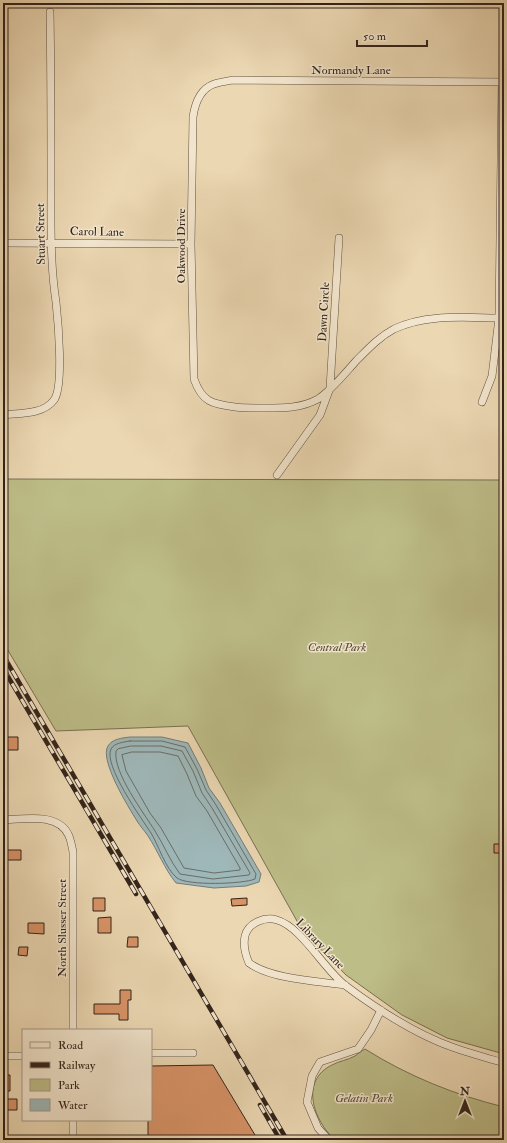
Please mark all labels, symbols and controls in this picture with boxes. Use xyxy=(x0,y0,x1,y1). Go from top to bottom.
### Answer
scale bar xyxy=(357,22,427,48)
text: 50 m xyxy=(363,29,387,44)
street label: Normandy Lane xyxy=(311,63,391,78)
street label: Stuart Street xyxy=(33,203,49,265)
street label: Oakwood Drive xyxy=(174,208,189,284)
street label: Carol Lane xyxy=(70,224,124,240)
street label: Dawn Circle xyxy=(315,282,333,342)
park label: Central Park xyxy=(308,640,366,655)
street label: North Slusser Street xyxy=(55,879,70,977)
street label: Library Lane xyxy=(292,916,348,972)
legend xyxy=(22,1029,152,1121)
text: Road xyxy=(58,1038,83,1053)
text: Railway xyxy=(58,1058,96,1073)
text: Park xyxy=(58,1078,80,1093)
north arrow xyxy=(445,1081,485,1121)
text: N xyxy=(459,1085,471,1098)
park label: Gelatin Park xyxy=(335,1091,393,1106)
text: Water xyxy=(57,1098,88,1113)

